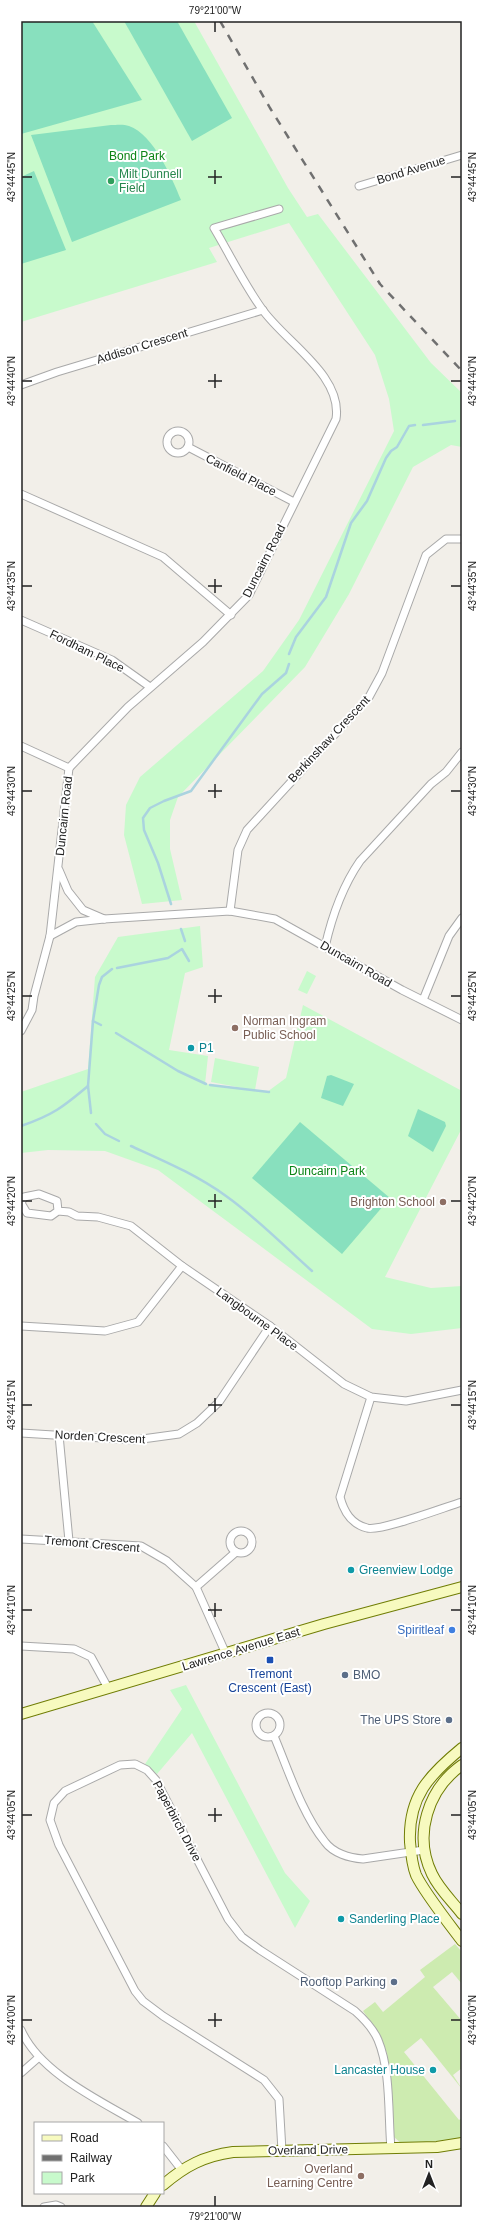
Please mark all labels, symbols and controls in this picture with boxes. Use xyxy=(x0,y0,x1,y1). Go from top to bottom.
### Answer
text: 79°21'00"W xyxy=(189,5,242,16)
park label: Bond Park xyxy=(109,149,166,163)
text: 43°44'45"N xyxy=(6,152,17,202)
text: 43°44'45"N xyxy=(467,152,478,202)
street label: Bond Avenue xyxy=(375,153,447,187)
place label: Milt Dunnell Field xyxy=(119,167,182,195)
marker: Milt Dunnell Field xyxy=(106,176,116,186)
street label: Addison Crescent xyxy=(95,325,190,367)
text: 43°44'40"N xyxy=(6,356,17,406)
text: 43°44'40"N xyxy=(467,356,478,406)
street label: Canfield Place xyxy=(203,451,279,499)
street label: Duncairn Road xyxy=(240,522,288,600)
text: 43°44'35"N xyxy=(6,561,17,611)
text: 43°44'35"N xyxy=(467,561,478,611)
street label: Fordham Place xyxy=(47,627,127,675)
street label: Berkinshaw Crescent xyxy=(285,692,373,785)
text: 43°44'30"N xyxy=(6,766,17,816)
text: 43°44'30"N xyxy=(467,766,478,816)
street label: Duncairn Road xyxy=(53,775,75,857)
street label: Duncairn Road xyxy=(318,938,394,990)
text: 43°44'25"N xyxy=(6,971,17,1021)
text: 43°44'25"N xyxy=(467,971,478,1021)
place label: Norman Ingram Public School xyxy=(243,1014,326,1042)
marker: Norman Ingram Public School xyxy=(230,1023,240,1033)
place label: P1 xyxy=(199,1041,214,1055)
marker: P1 xyxy=(186,1043,196,1053)
park label: Duncairn Park xyxy=(289,1164,366,1178)
text: 43°44'20"N xyxy=(6,1176,17,1226)
text: 43°44'20"N xyxy=(467,1176,478,1226)
place label: Brighton School xyxy=(350,1195,435,1209)
marker: Brighton School xyxy=(438,1197,448,1207)
street label: Langbourne Place xyxy=(213,1285,301,1353)
text: 43°44'15"N xyxy=(6,1380,17,1430)
text: 43°44'15"N xyxy=(467,1380,478,1430)
street label: Norden Crescent xyxy=(54,1428,146,1446)
street label: Tremont Crescent xyxy=(44,1533,141,1555)
place label: Greenview Lodge xyxy=(359,1563,453,1577)
marker: Greenview Lodge xyxy=(346,1565,356,1575)
text: 43°44'10"N xyxy=(6,1585,17,1635)
text: 43°44'10"N xyxy=(467,1585,478,1635)
place label: Spiritleaf xyxy=(397,1623,445,1637)
street label: Lawrence Avenue East xyxy=(180,1624,302,1674)
marker: Spiritleaf xyxy=(447,1625,457,1635)
marker: Tremont Crescent (East) xyxy=(265,1655,275,1665)
place label: Tremont Crescent (East) xyxy=(228,1667,312,1695)
place label: BMO xyxy=(353,1668,380,1682)
marker: BMO xyxy=(340,1670,350,1680)
place label: The UPS Store xyxy=(360,1713,441,1727)
marker: The UPS Store xyxy=(444,1715,454,1725)
street label: Paperbirch Drive xyxy=(150,1778,204,1864)
text: 43°44'05"N xyxy=(6,1790,17,1840)
text: 43°44'05"N xyxy=(467,1790,478,1840)
place label: Sanderling Place xyxy=(349,1912,440,1926)
marker: Sanderling Place xyxy=(336,1914,346,1924)
place label: Rooftop Parking xyxy=(300,1975,386,1989)
marker: Rooftop Parking xyxy=(389,1977,399,1987)
text: 43°44'00"N xyxy=(6,1995,17,2045)
text: 43°44'00"N xyxy=(467,1995,478,2045)
place label: Lancaster House xyxy=(334,2063,425,2077)
marker: Lancaster House xyxy=(428,2065,438,2075)
legend xyxy=(34,2122,164,2194)
text: Road xyxy=(70,2131,99,2145)
street label: Overland Drive xyxy=(268,2142,348,2158)
text: Railway xyxy=(70,2151,112,2165)
north arrow xyxy=(409,2154,449,2194)
text: N xyxy=(425,2158,433,2170)
place label: Overland Learning Centre xyxy=(267,2162,353,2190)
text: Park xyxy=(70,2171,96,2185)
marker: Overland Learning Centre xyxy=(356,2171,366,2181)
text: 79°21'00"W xyxy=(189,2211,242,2222)

